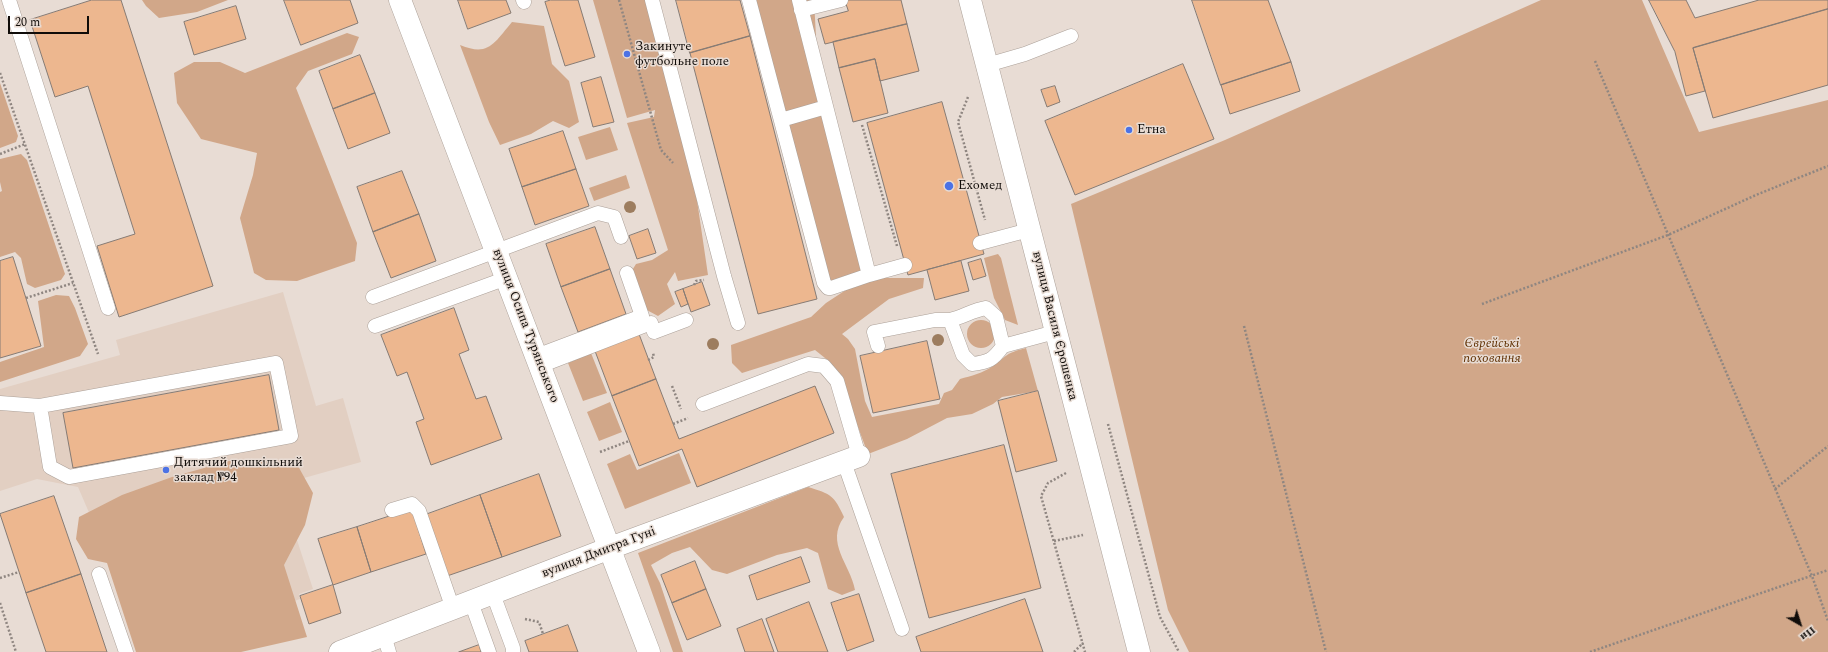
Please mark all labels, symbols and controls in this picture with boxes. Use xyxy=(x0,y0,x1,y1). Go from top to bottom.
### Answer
scale bar xyxy=(10,8,91,34)
text: 20 m xyxy=(15,13,40,32)
place label: Закинуте футбольне поле xyxy=(635,39,729,70)
marker: Закинуте футбольне поле xyxy=(622,49,632,59)
place label: Етна xyxy=(1137,122,1166,138)
marker: Етна xyxy=(1124,125,1134,135)
place label: Ехомед xyxy=(958,178,1002,194)
marker: Ехомед xyxy=(943,180,955,192)
street label: вулиця Осипа Турянського xyxy=(488,247,562,405)
street label: вулиця Василя Єрошенка xyxy=(1028,250,1080,402)
park label: Єврейські поховання xyxy=(1463,336,1521,367)
place label: Дитячий дошкільний заклад №94 xyxy=(174,455,303,486)
marker: Дитячий дошкільний заклад №94 xyxy=(161,465,171,475)
street label: вулиця Дмитра Гуні xyxy=(540,524,658,582)
north arrow xyxy=(1780,604,1820,644)
text: Пн xyxy=(1796,622,1819,645)

